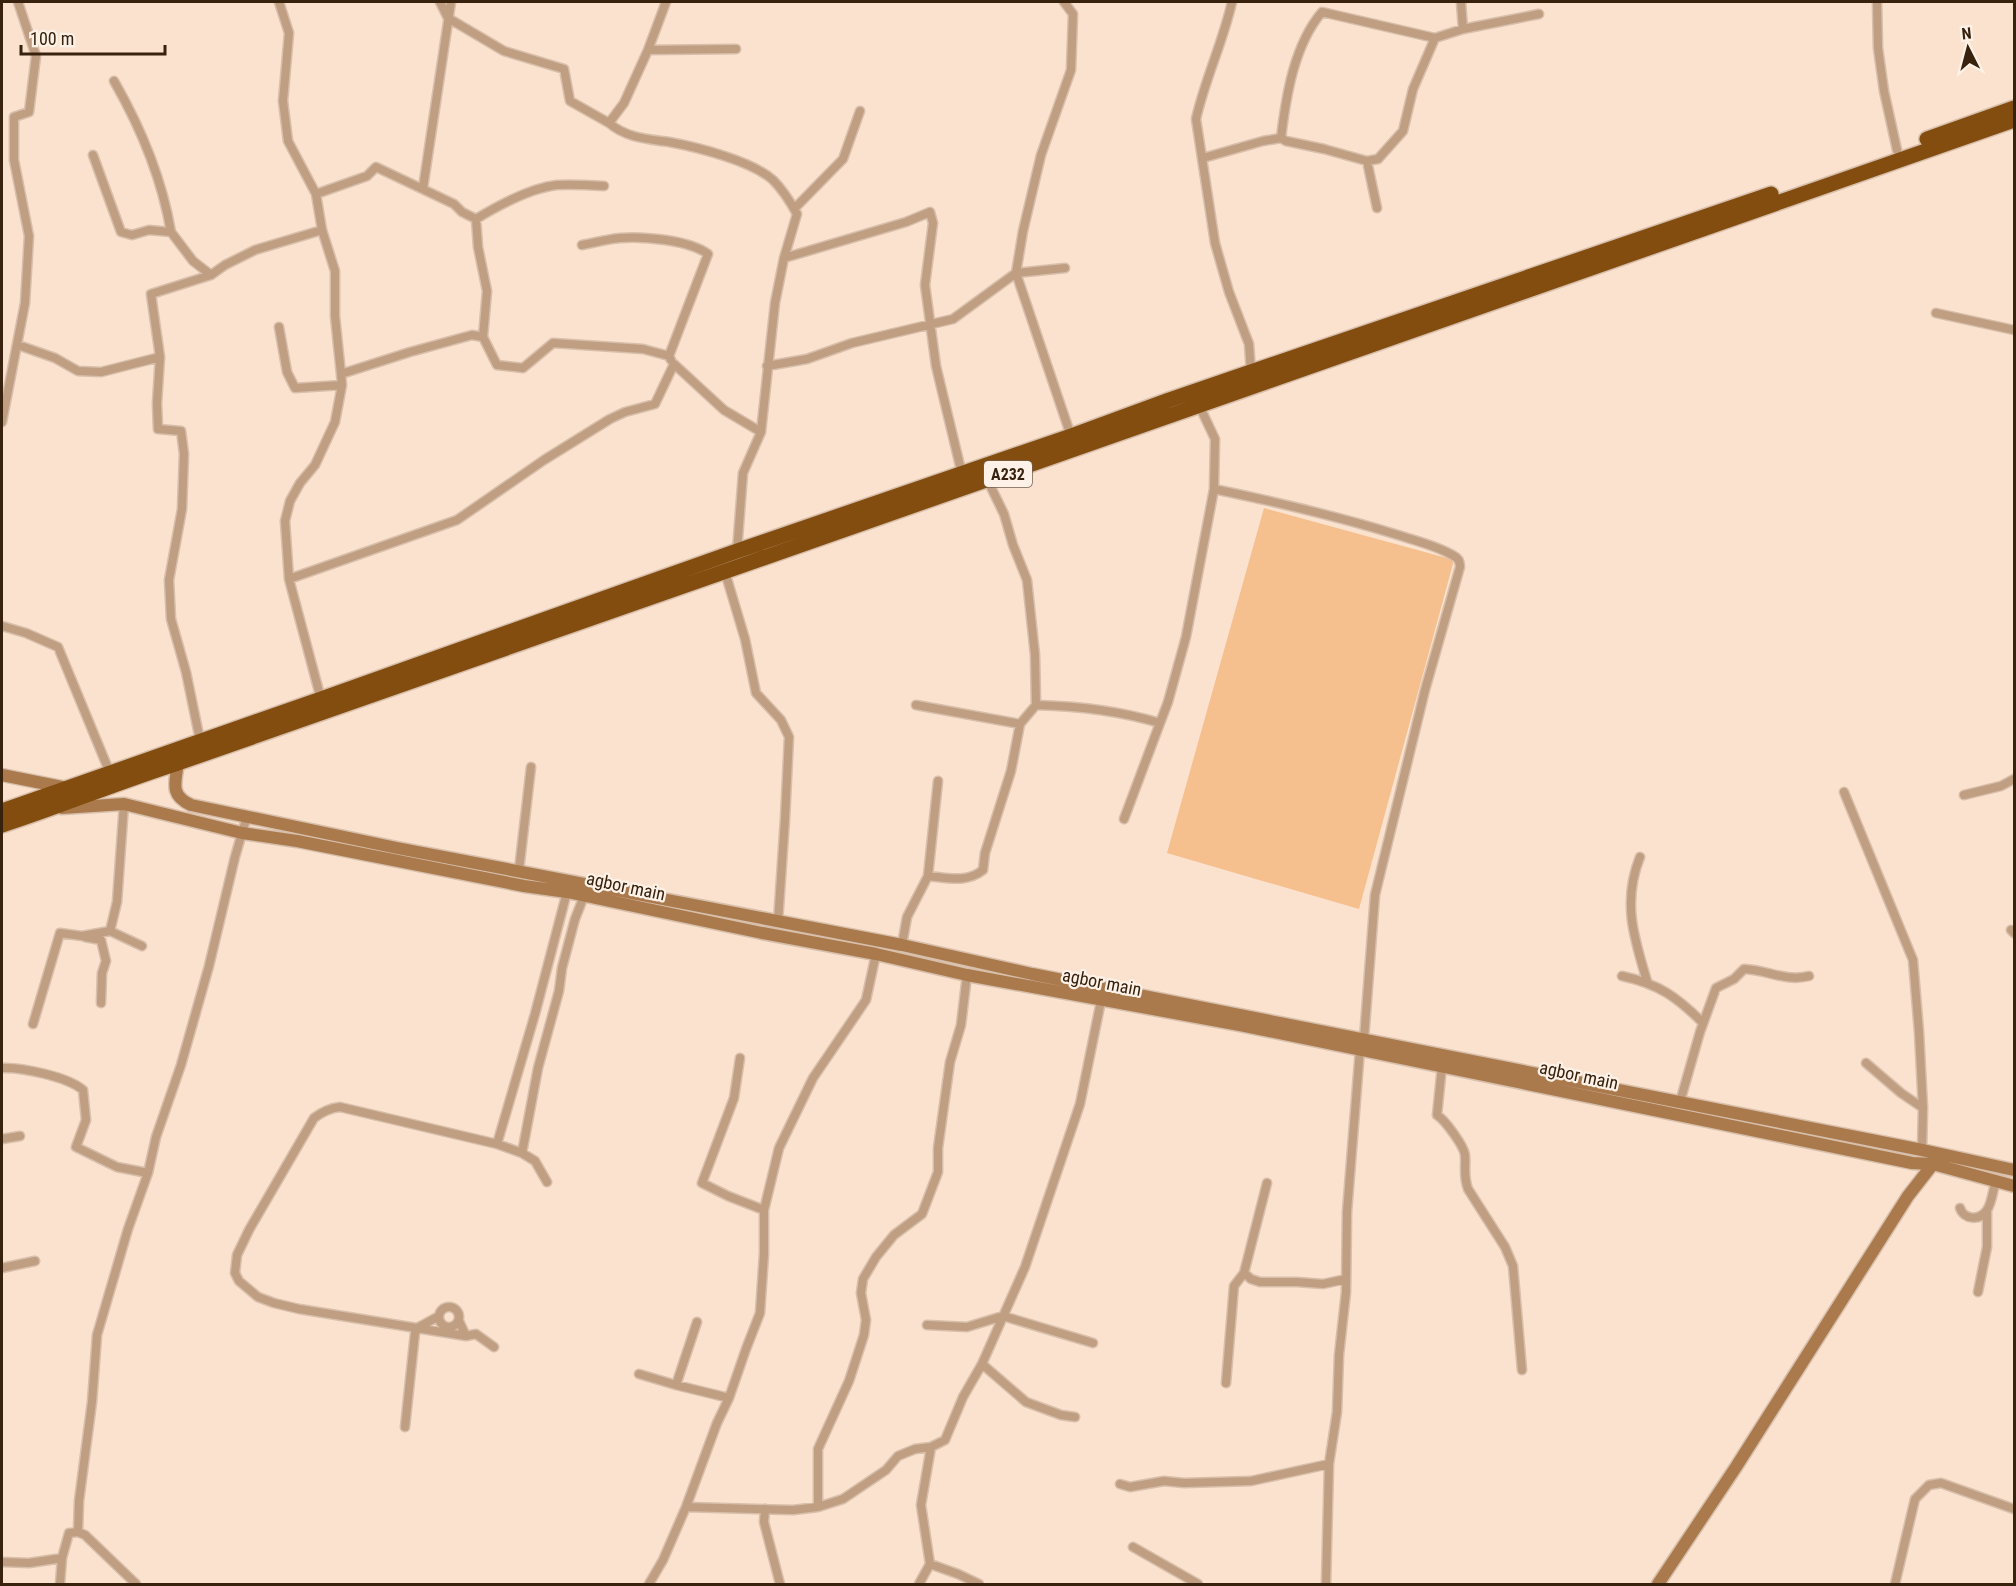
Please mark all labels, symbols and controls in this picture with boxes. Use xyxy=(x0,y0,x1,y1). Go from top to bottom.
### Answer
scale bar xyxy=(21,18,165,56)
north arrow xyxy=(1938,18,1998,78)
text: N xyxy=(1961,24,1972,44)
text: 100 m xyxy=(30,28,74,49)
road number: A232 xyxy=(984,461,1032,487)
street label: agbor main xyxy=(585,867,667,905)
street label: agbor main xyxy=(1061,964,1143,1000)
street label: agbor main xyxy=(1538,1056,1620,1094)

